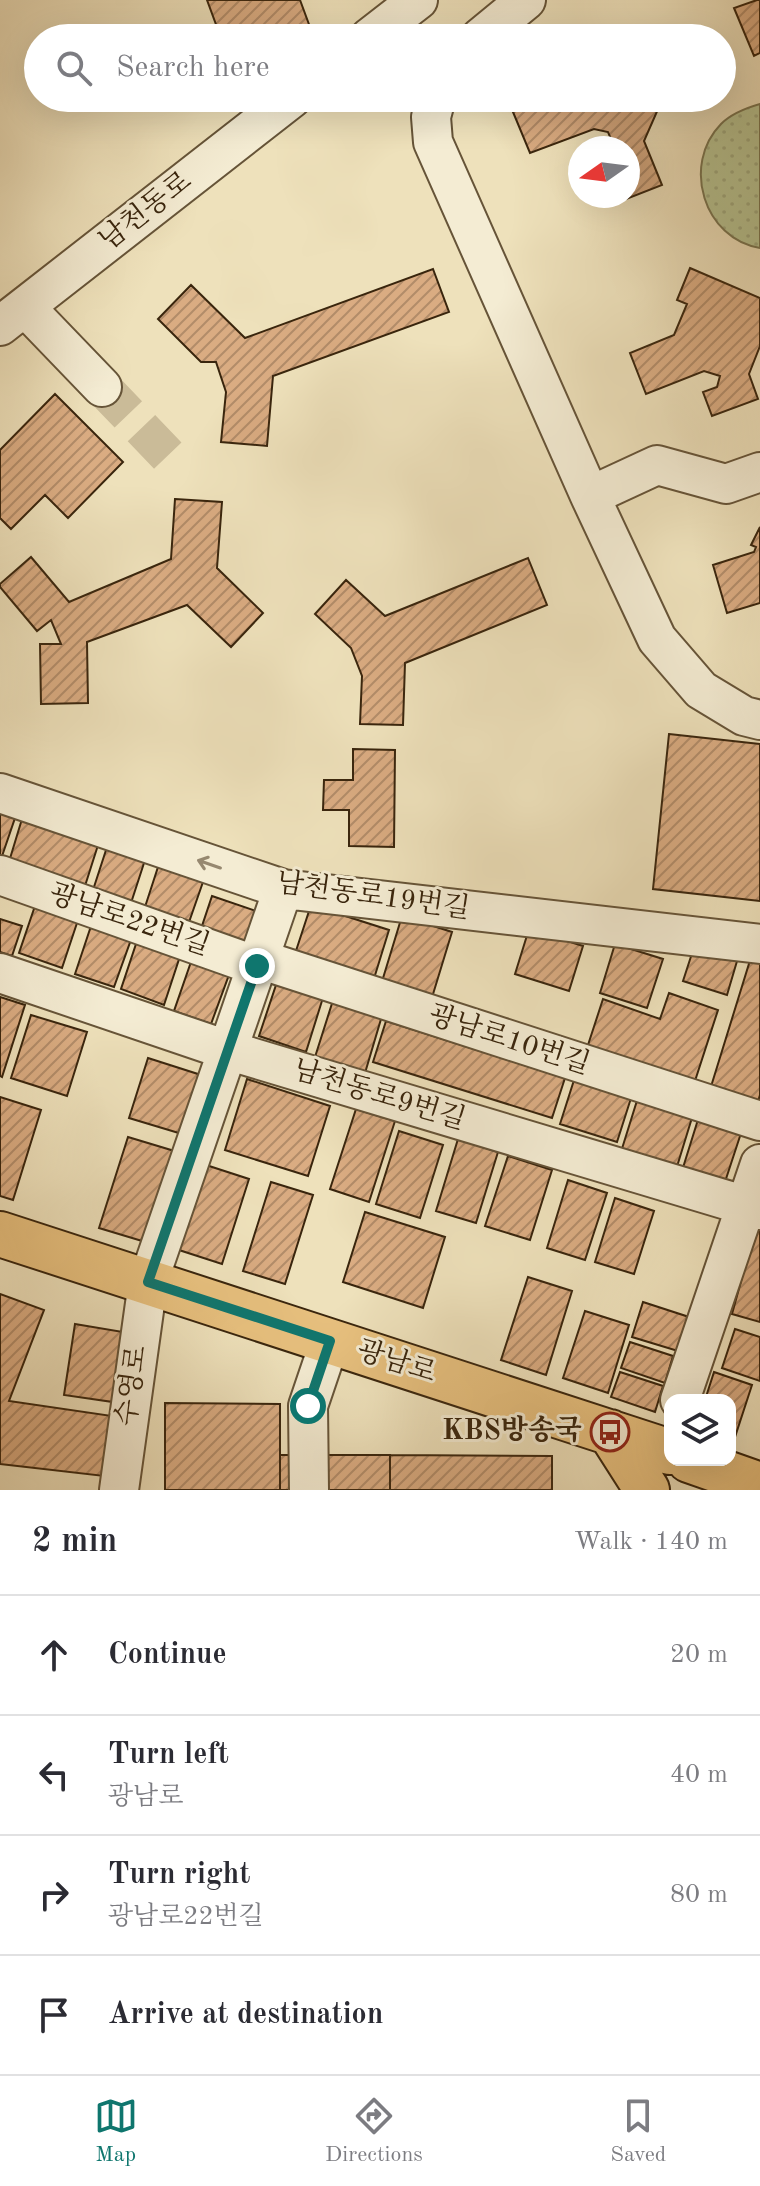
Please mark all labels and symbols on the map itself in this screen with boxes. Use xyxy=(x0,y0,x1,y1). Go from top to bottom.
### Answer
north arrow xyxy=(568,136,640,208)
street label: 남천동로 xyxy=(94,166,197,256)
one-way arrow xyxy=(196,855,221,870)
street label: 남천동로19번길 xyxy=(275,868,472,924)
street label: 광남로22번길 xyxy=(45,879,214,962)
route end xyxy=(239,948,275,984)
street label: 광남로10번길 xyxy=(425,1000,594,1080)
street label: 남천동로9번길 xyxy=(290,1055,469,1135)
street label: 광남로 xyxy=(353,1335,440,1389)
street label: 수영로 xyxy=(111,1343,153,1428)
route start xyxy=(290,1388,326,1424)
bus stop icon: KBS방송국 xyxy=(589,1411,631,1453)
place label: KBS방송국 xyxy=(442,1414,582,1446)

